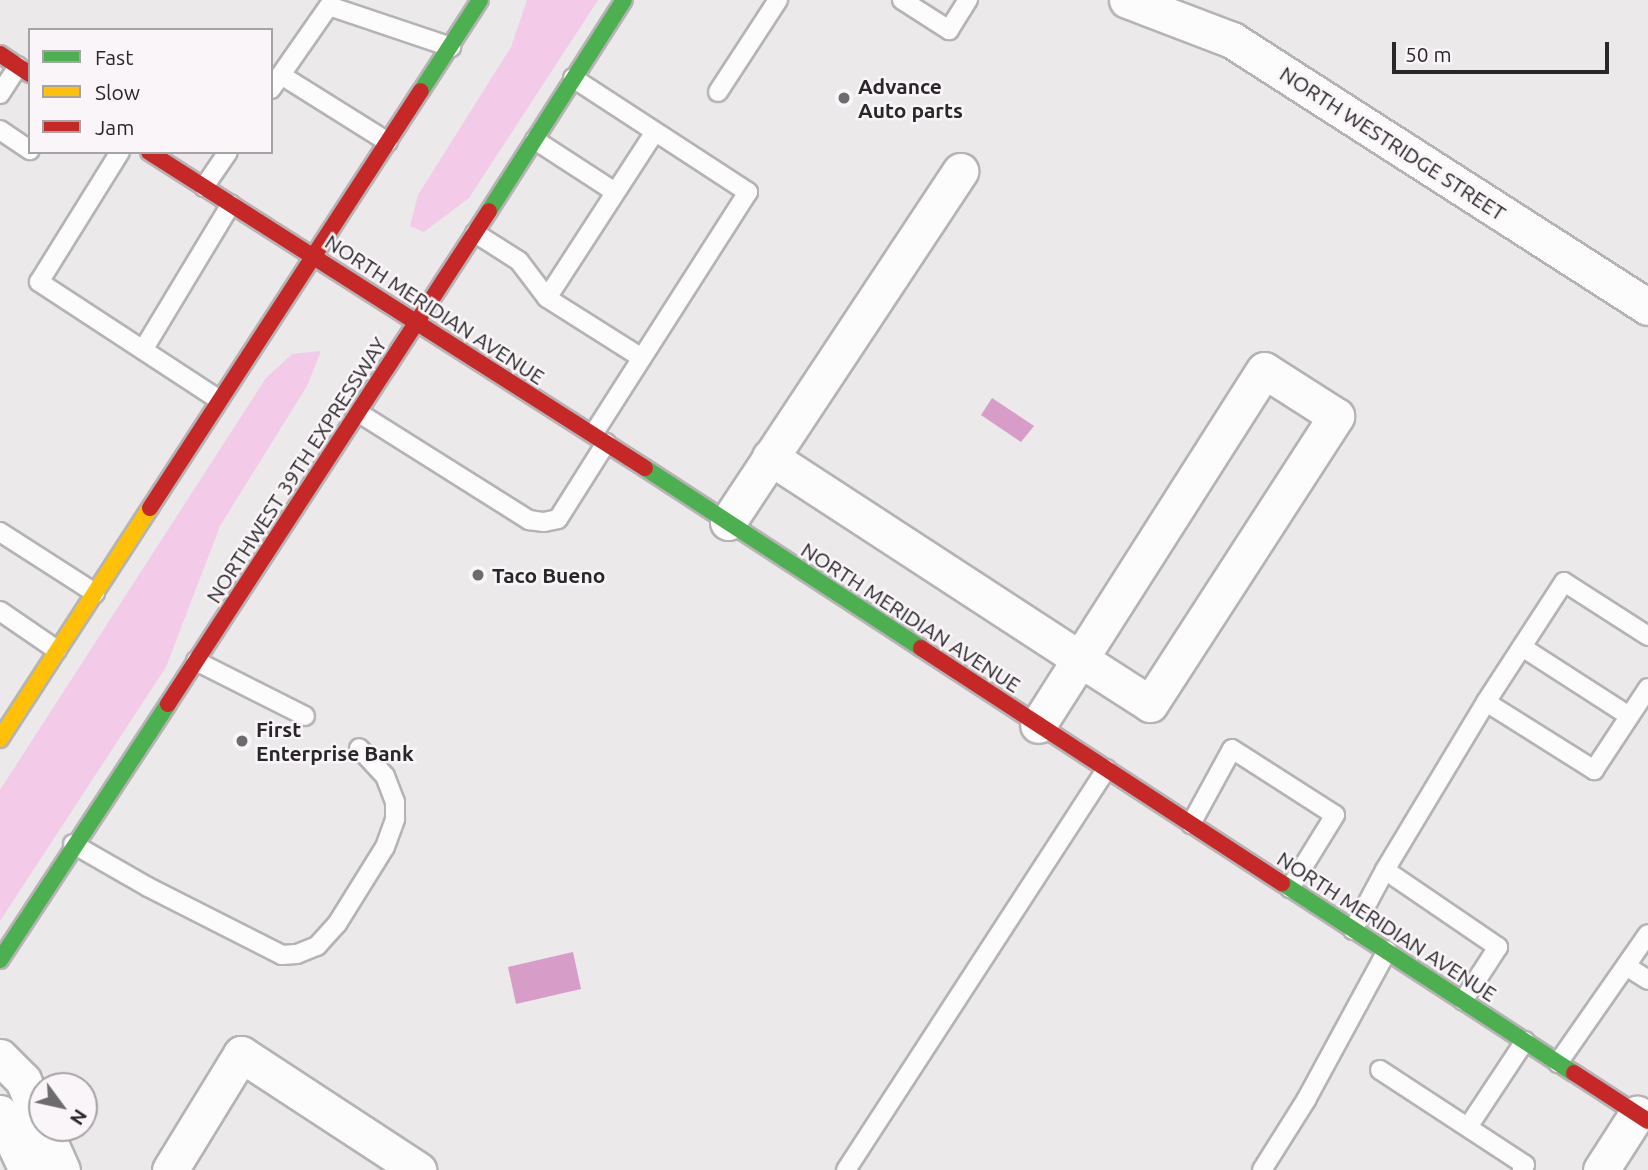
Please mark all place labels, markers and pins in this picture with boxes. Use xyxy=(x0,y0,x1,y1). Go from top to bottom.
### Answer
place label: Advance Auto parts xyxy=(858,73,963,123)
marker: Advance Auto parts xyxy=(836,90,852,106)
place label: Taco Bueno xyxy=(492,562,605,588)
marker: Taco Bueno xyxy=(470,567,486,583)
place label: First Enterprise Bank xyxy=(256,716,414,766)
marker: First Enterprise Bank xyxy=(234,733,250,749)

